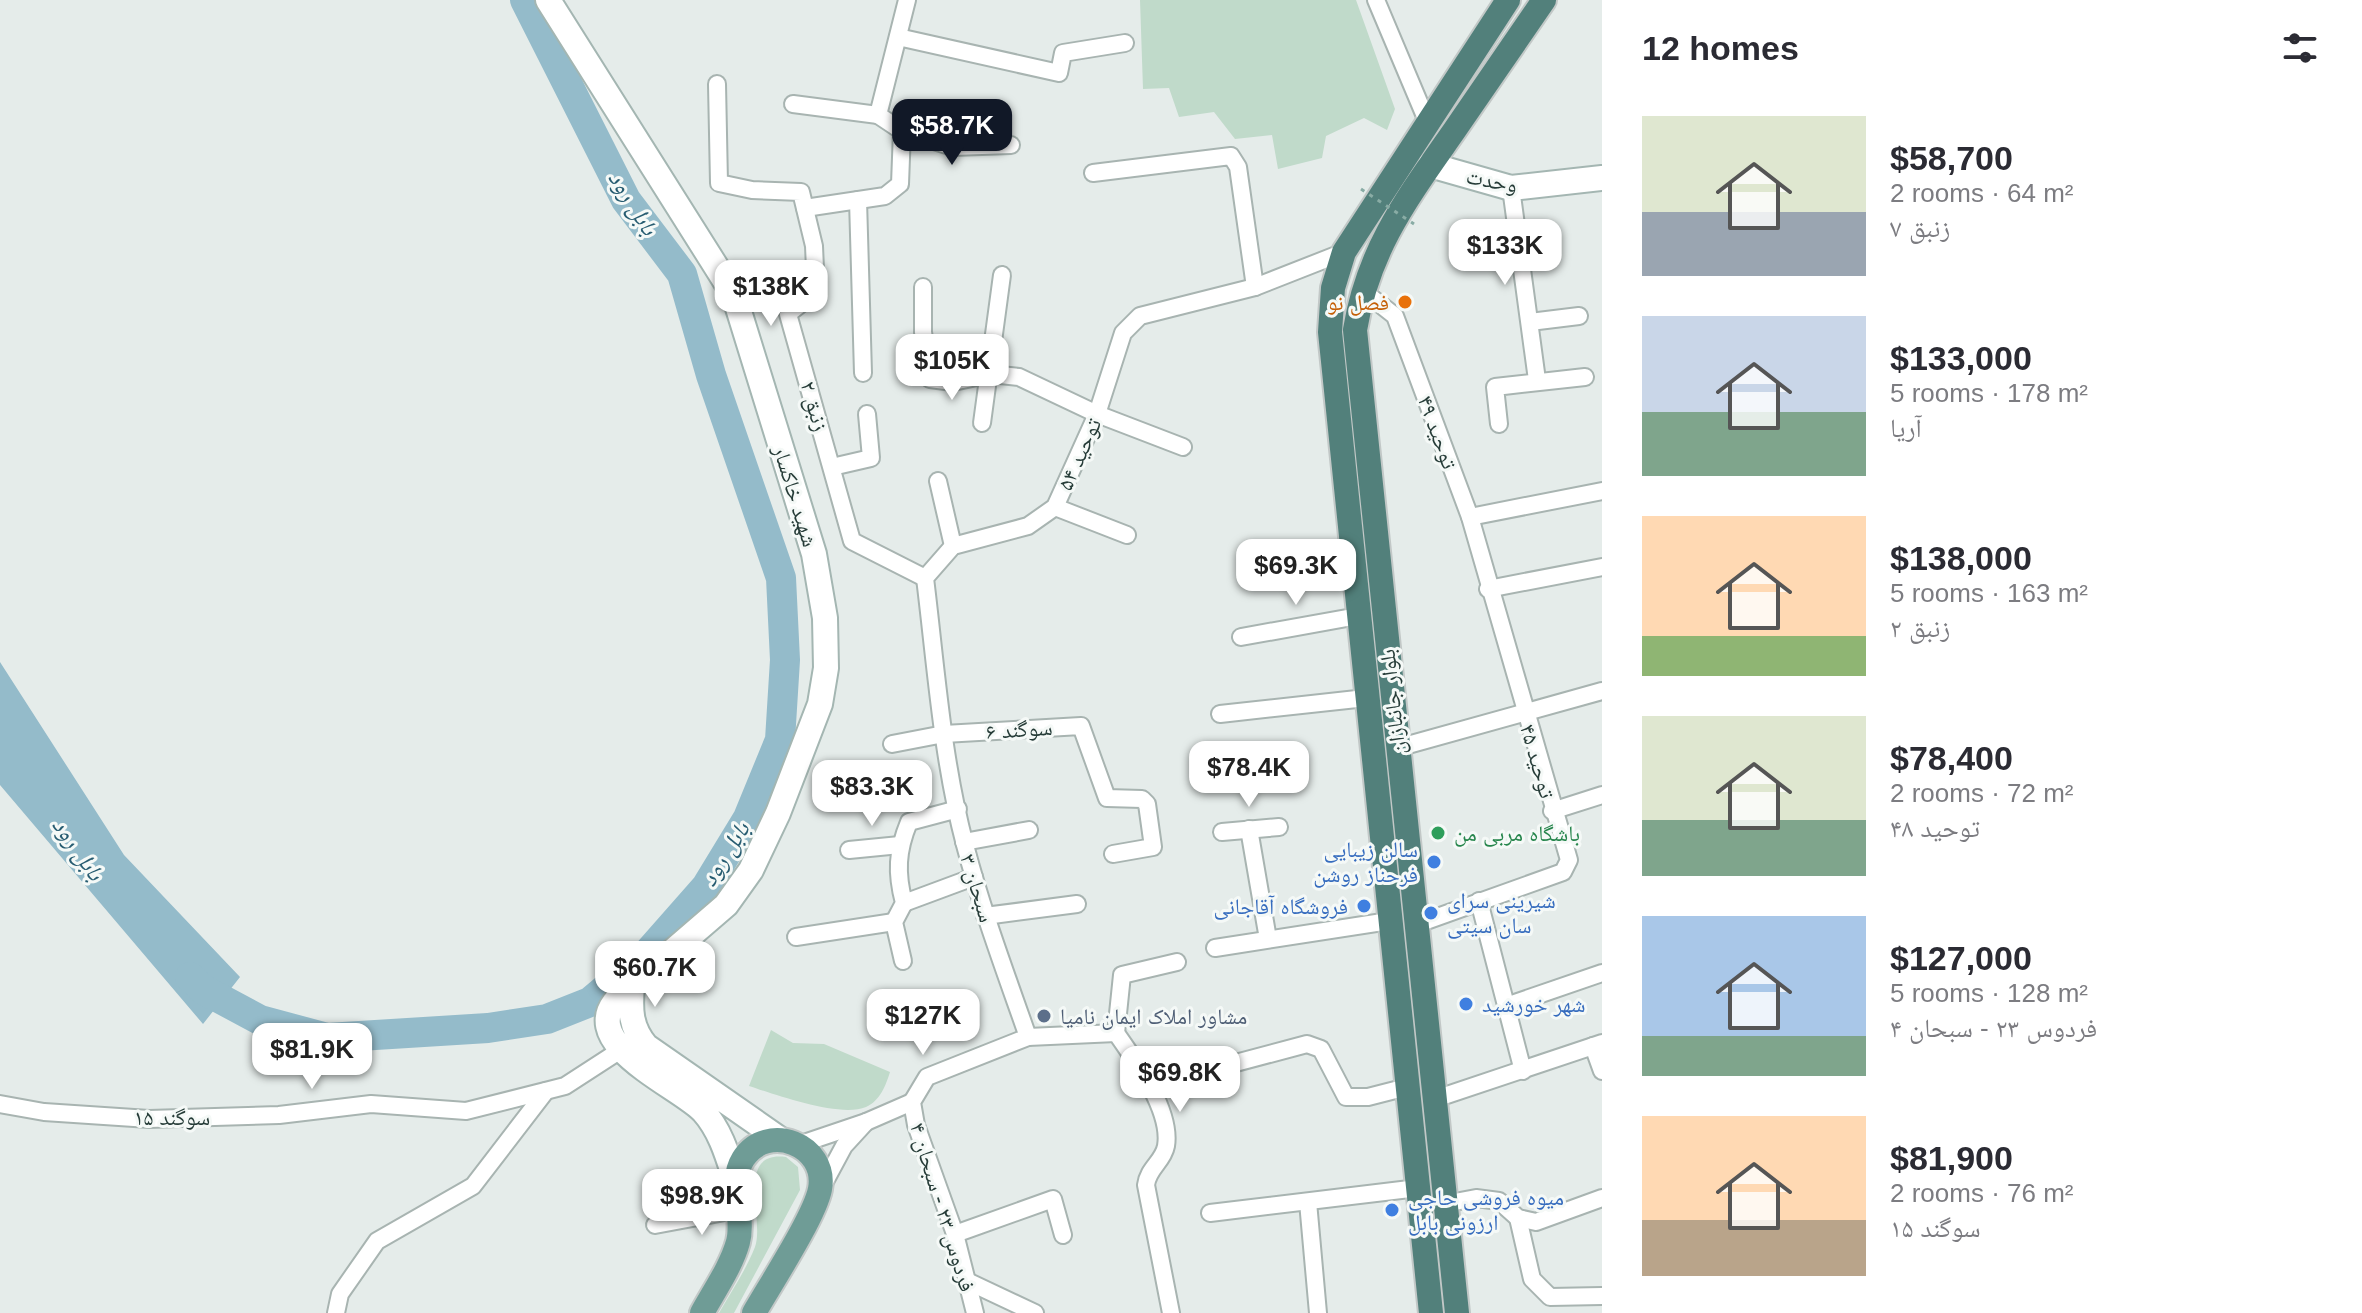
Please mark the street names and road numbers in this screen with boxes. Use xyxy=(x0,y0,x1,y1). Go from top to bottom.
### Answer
street label: وحدت xyxy=(1464,163,1520,198)
street label: زنبق ۲ xyxy=(795,378,834,434)
street label: توحید ۴۹ xyxy=(1413,392,1462,473)
street label: توحید ۵۴ xyxy=(1053,414,1107,494)
street label: شهید خاکسار xyxy=(768,441,823,550)
street label: بلوار جانبازان xyxy=(1375,648,1411,756)
street label: سوگند ۶ xyxy=(985,715,1053,744)
street label: توحید ۴۵ xyxy=(1515,721,1560,802)
street label: سبحان ۳ xyxy=(954,851,1000,926)
street label: سوگند ۱۵ xyxy=(134,1105,210,1130)
street label: فردوس ۲۳ - سبحان ۴ xyxy=(904,1120,980,1295)

